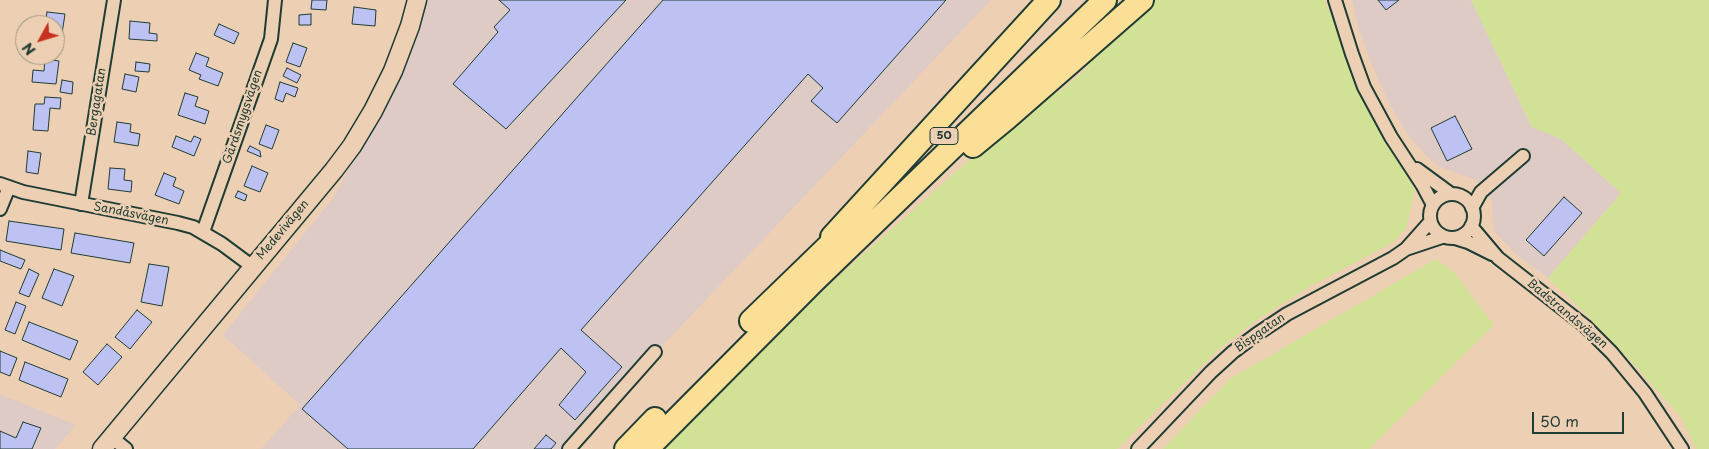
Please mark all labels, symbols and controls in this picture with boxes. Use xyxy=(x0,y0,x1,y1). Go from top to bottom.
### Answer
north arrow xyxy=(15,15,65,65)
text: N xyxy=(17,38,40,60)
street label: Bergagatan xyxy=(85,67,109,137)
street label: Gärdsmygsvägen xyxy=(220,68,266,166)
road number: 50 xyxy=(930,128,958,144)
street label: Medevivägen xyxy=(254,197,312,263)
street label: Sandåsvägen xyxy=(92,200,170,228)
street label: Badstrandsvägen xyxy=(1524,276,1610,352)
street label: Bispgatan xyxy=(1232,311,1288,355)
scale bar xyxy=(1534,402,1626,434)
text: 50 m xyxy=(1540,409,1579,432)

